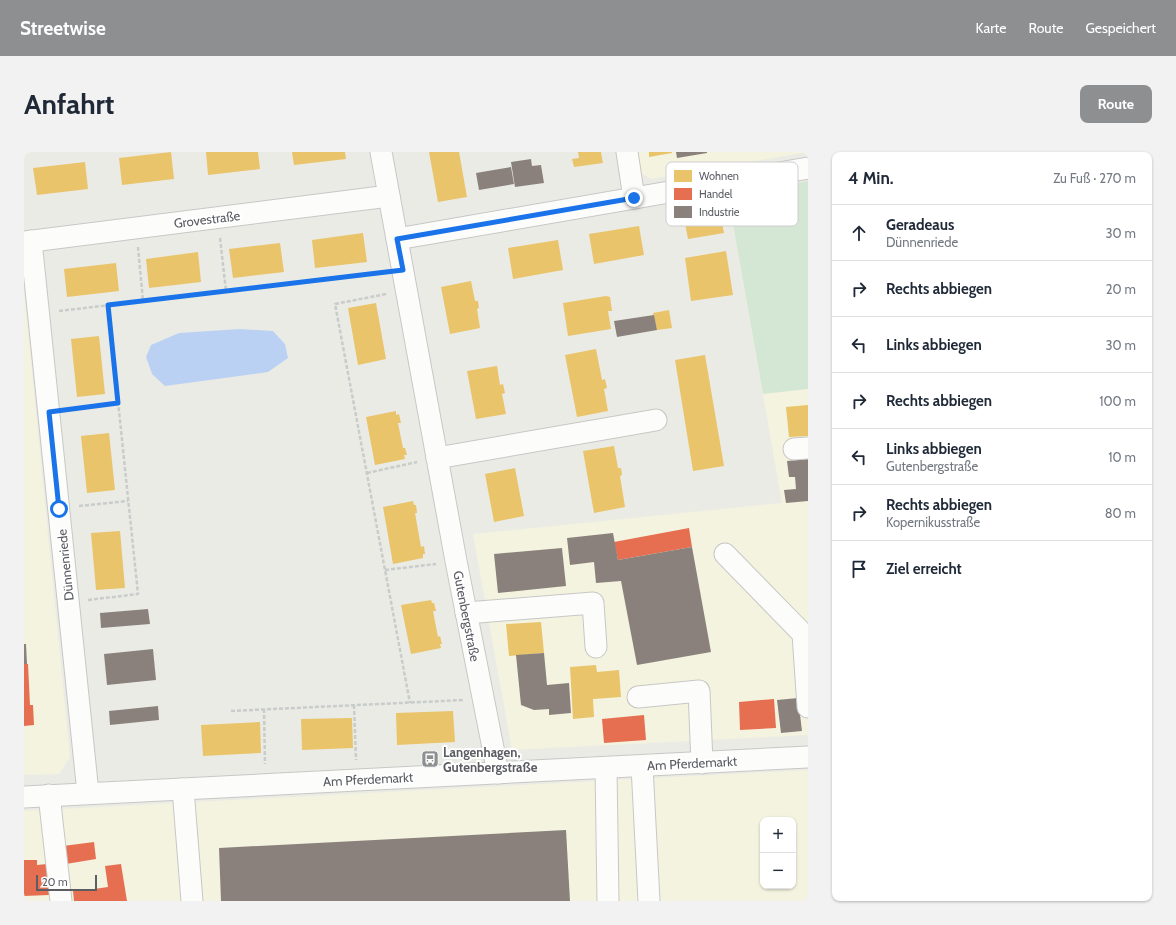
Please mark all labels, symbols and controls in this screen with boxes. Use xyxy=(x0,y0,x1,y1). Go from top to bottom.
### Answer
text: Streetwise xyxy=(20,17,106,40)
text: Karte xyxy=(976,19,1006,37)
text: Route xyxy=(1028,19,1064,37)
text: Gespeichert xyxy=(1086,19,1156,37)
button: Route xyxy=(1080,85,1152,123)
text: Anfahrt xyxy=(24,87,114,121)
legend xyxy=(666,162,798,226)
text: 4 Min. xyxy=(848,168,894,188)
text: Wohnen xyxy=(699,169,739,183)
text: Zu Fuß · 270 m xyxy=(1053,170,1136,186)
text: Handel xyxy=(699,187,733,201)
route end xyxy=(625,189,643,207)
text: Industrie xyxy=(699,205,740,219)
street label: Grovestraße xyxy=(173,207,241,231)
text: Geradeaus xyxy=(886,216,954,234)
icon: ahead xyxy=(848,222,870,244)
text: 30 m xyxy=(1106,225,1136,241)
text: Dünnenriede xyxy=(886,234,958,250)
icon: right xyxy=(848,278,870,300)
text: Rechts abbiegen xyxy=(886,280,992,298)
text: 20 m xyxy=(1106,281,1136,297)
icon: left xyxy=(848,334,870,356)
text: Links abbiegen xyxy=(886,336,982,354)
text: 30 m xyxy=(1106,337,1136,353)
icon: right xyxy=(848,390,870,412)
text: Rechts abbiegen xyxy=(886,392,992,410)
text: 100 m xyxy=(1099,393,1136,409)
text: Links abbiegen xyxy=(886,440,982,458)
icon: left xyxy=(848,446,870,468)
text: 10 m xyxy=(1108,449,1136,465)
text: Gutenbergstraße xyxy=(886,458,978,474)
text: Rechts abbiegen xyxy=(886,496,992,514)
route start xyxy=(50,500,68,518)
icon: right xyxy=(848,502,870,524)
text: 80 m xyxy=(1105,505,1136,521)
text: Kopernikusstraße xyxy=(886,514,980,530)
street label: Dünnenriede xyxy=(53,528,77,602)
icon: arrive xyxy=(848,558,870,580)
text: Ziel erreicht xyxy=(886,560,962,578)
street label: Gutenbergstraße xyxy=(450,569,484,663)
place label: Langenhagen, Gutenbergstraße xyxy=(443,744,538,775)
bus stop icon: Langenhagen, Gutenbergstraße xyxy=(420,749,440,769)
street label: Am Pferdemarkt xyxy=(646,753,738,773)
street label: Am Pferdemarkt xyxy=(322,769,414,789)
map controls xyxy=(760,817,796,889)
button: + xyxy=(760,817,796,853)
button: − xyxy=(760,853,796,889)
scale bar xyxy=(36,873,97,892)
text: 20 m xyxy=(42,875,68,889)

